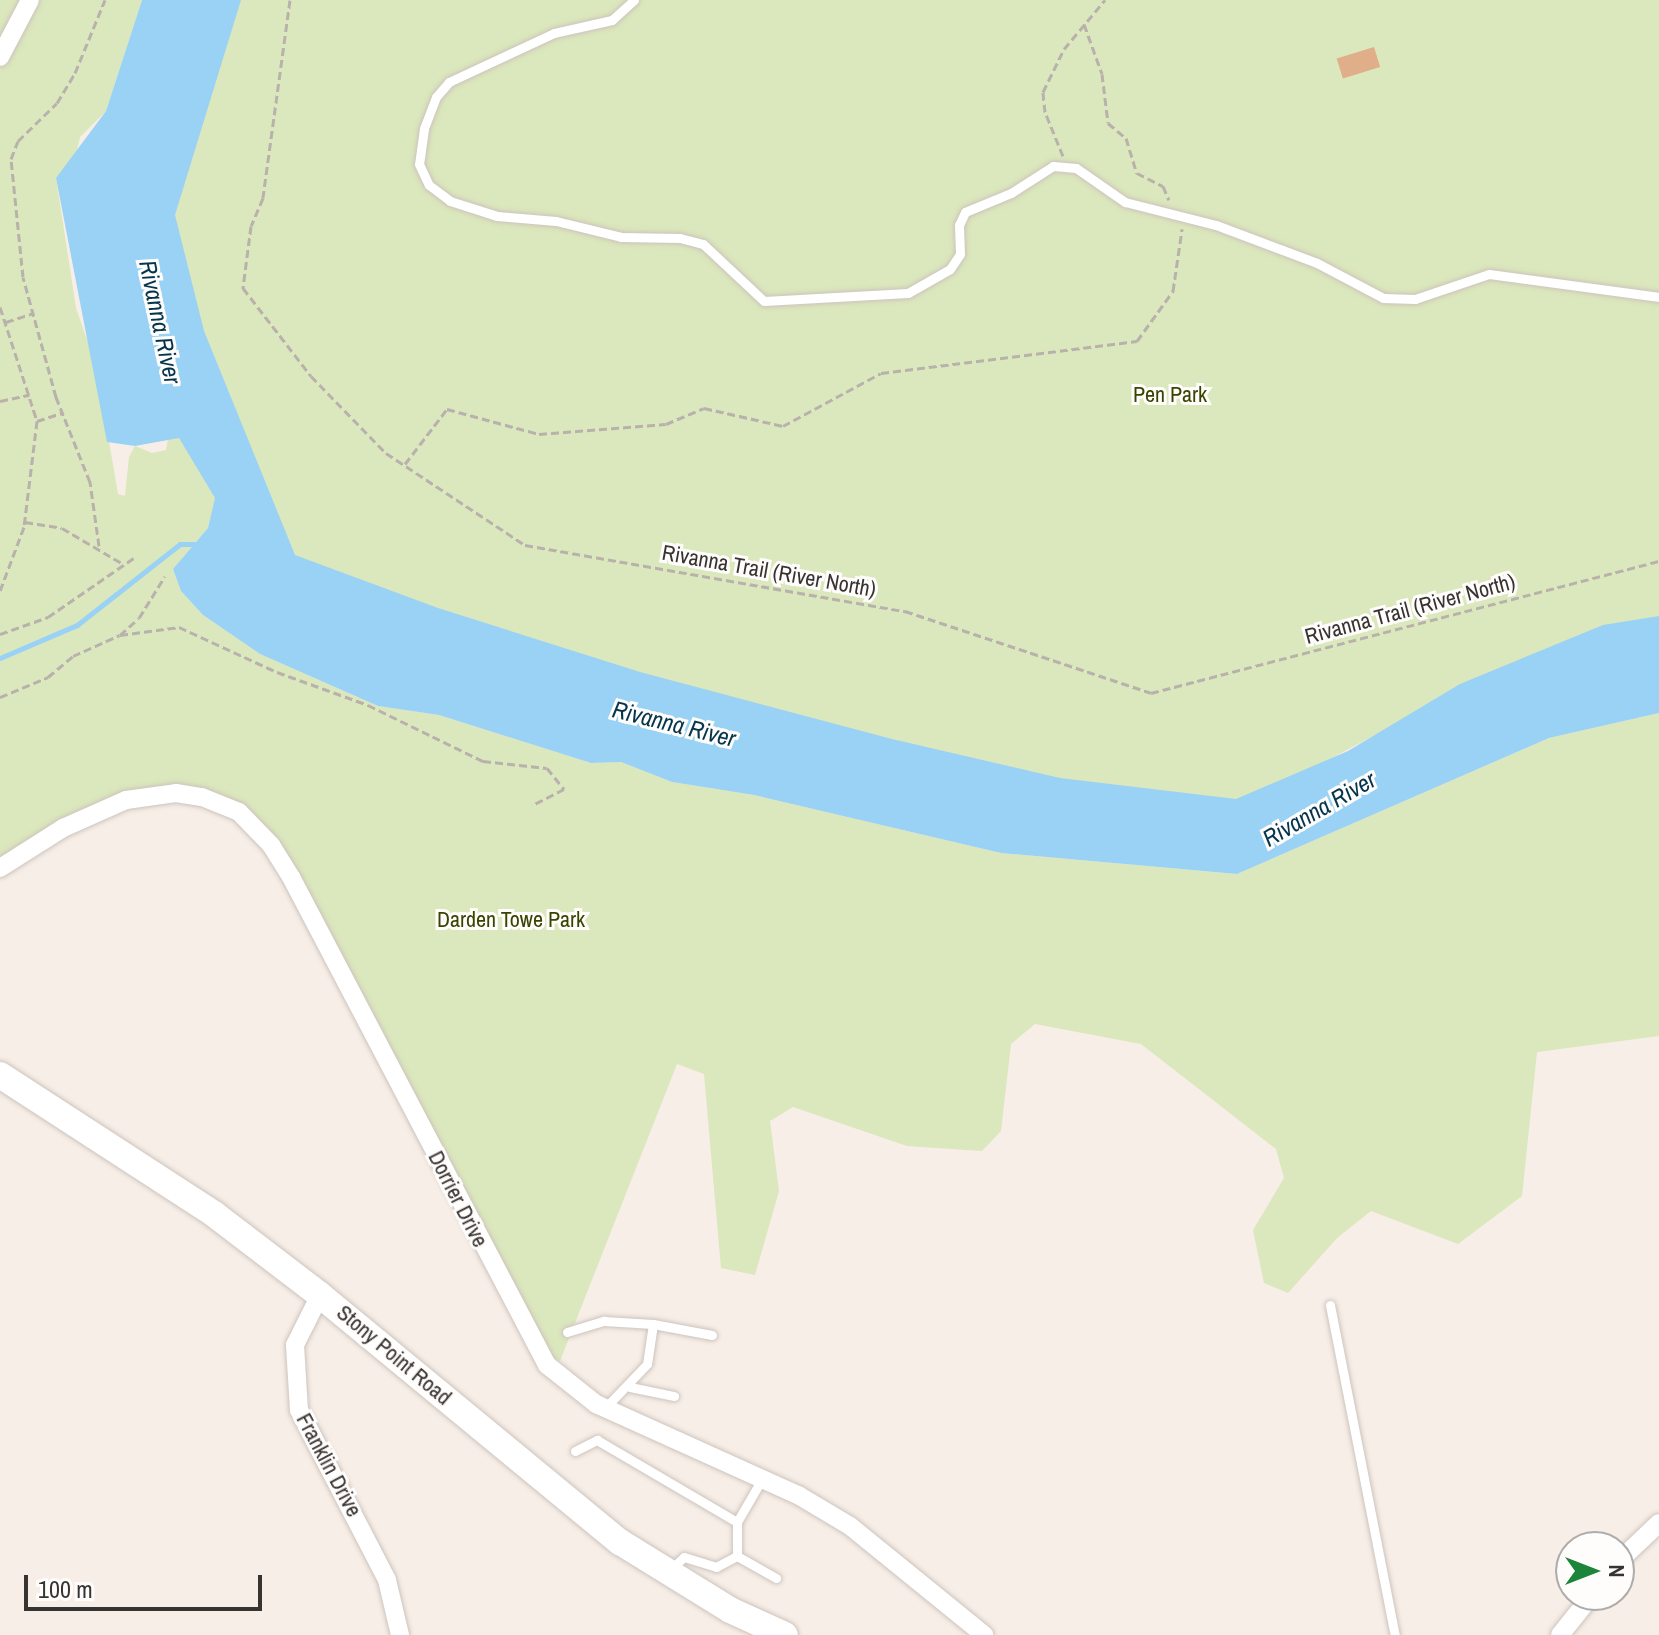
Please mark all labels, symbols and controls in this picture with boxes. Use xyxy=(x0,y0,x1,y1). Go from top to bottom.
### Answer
water label: Rivanna River xyxy=(133,257,187,387)
park label: Pen Park xyxy=(1133,382,1207,408)
street label: Rivanna Trail (River North) xyxy=(660,539,878,603)
street label: Rivanna Trail (River North) xyxy=(1302,568,1518,650)
water label: Rivanna River xyxy=(609,695,739,753)
water label: Rivanna River xyxy=(1257,765,1381,853)
park label: Darden Towe Park xyxy=(437,907,585,933)
street label: Dorrier Drive xyxy=(423,1147,493,1251)
street label: Stony Point Road xyxy=(331,1299,457,1411)
street label: Franklin Drive xyxy=(291,1409,367,1521)
north arrow xyxy=(1555,1531,1635,1611)
scale bar xyxy=(28,1559,266,1609)
text: N xyxy=(1602,1564,1632,1578)
text: 100 m xyxy=(38,1573,93,1605)

